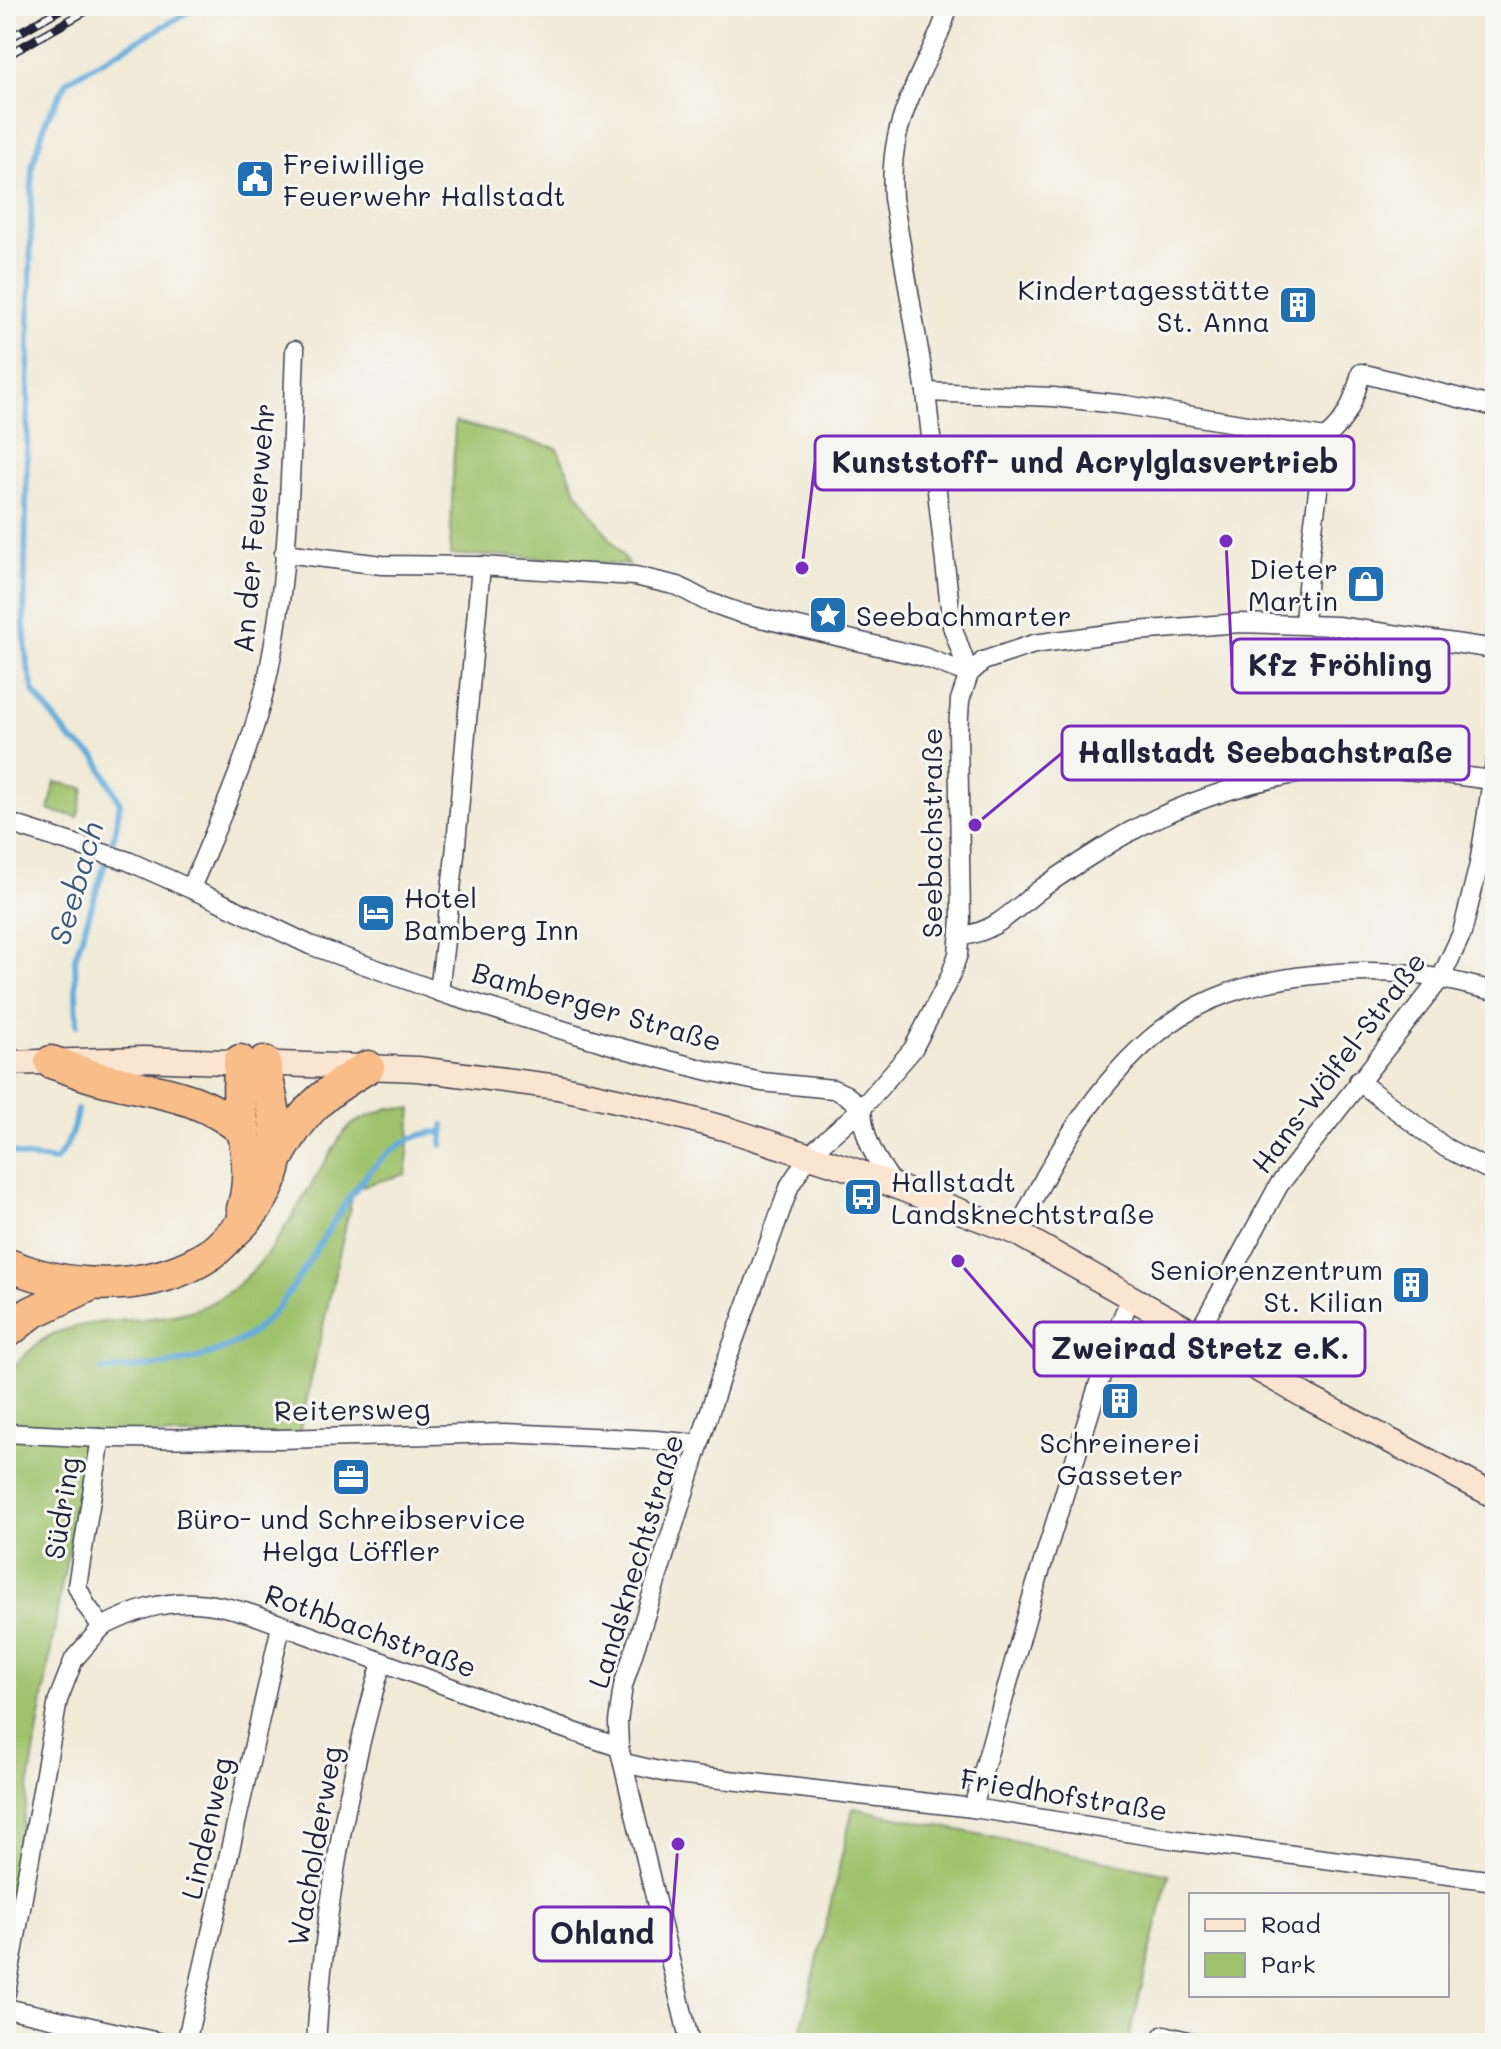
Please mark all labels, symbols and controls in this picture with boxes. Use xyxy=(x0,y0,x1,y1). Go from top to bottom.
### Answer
place label: Freiwillige Feuerwehr Hallstadt xyxy=(283,145,565,213)
public building icon: Freiwillige Feuerwehr Hallstadt xyxy=(234,158,276,200)
place label: Kindertagesstätte St. Anna xyxy=(1017,271,1270,339)
building icon: Kindertagesstätte St. Anna xyxy=(1277,284,1319,326)
street label: An der Feuerwehr xyxy=(224,402,282,654)
callout: Kunststoff- und Acrylglasvertrieb xyxy=(815,436,1354,490)
text: Kunststoff- und Acrylglasvertrieb xyxy=(832,441,1338,481)
place label: Dieter Martin xyxy=(1248,550,1338,618)
shop icon: Dieter Martin xyxy=(1345,563,1387,605)
place icon: Seebachmarter xyxy=(807,594,849,636)
place label: Seebachmarter xyxy=(856,597,1072,633)
callout: Kfz Fröhling xyxy=(1232,639,1449,693)
text: Kfz Fröhling xyxy=(1248,644,1432,684)
callout: Hallstadt Seebachstraße xyxy=(1062,726,1469,780)
street label: Seebachstraße xyxy=(913,728,949,938)
text: Hallstadt Seebachstraße xyxy=(1077,731,1453,771)
water label: Seebach xyxy=(38,817,112,949)
place label: Hotel Bamberg Inn xyxy=(404,879,579,947)
hotel icon: Hotel Bamberg Inn xyxy=(355,892,397,934)
street label: Hans-Wölfel-Straße xyxy=(1243,944,1433,1180)
street label: Bamberger Straße xyxy=(468,953,726,1059)
place label: Hallstadt Landsknechtstraße xyxy=(891,1163,1155,1231)
bus stop icon: Hallstadt Landsknechtstraße xyxy=(842,1176,884,1218)
place label: Seniorenzentrum St. Kilian xyxy=(1150,1251,1383,1319)
building icon: Seniorenzentrum St. Kilian xyxy=(1390,1264,1432,1306)
callout: Zweirad Stretz e.K. xyxy=(1034,1322,1365,1376)
text: Zweirad Stretz e.K. xyxy=(1050,1327,1350,1367)
building icon: Schreinerei Gasseter xyxy=(1099,1380,1141,1422)
street label: Reitersweg xyxy=(273,1390,431,1428)
place label: Schreinerei Gasseter xyxy=(1040,1424,1200,1492)
street label: Landsknechtstraße xyxy=(579,1430,691,1692)
street label: Südring xyxy=(35,1454,87,1562)
office icon: Büro- und Schreibservice Helga Löffler xyxy=(330,1456,372,1498)
place label: Büro- und Schreibservice Helga Löffler xyxy=(176,1500,526,1568)
street label: Rothbachstraße xyxy=(260,1575,482,1685)
street label: Wacholderweg xyxy=(279,1743,349,1949)
street label: Lindenweg xyxy=(172,1753,240,1903)
street label: Friedhofstraße xyxy=(958,1760,1170,1828)
legend xyxy=(1189,1893,1449,1997)
callout: Ohland xyxy=(534,1907,671,1961)
text: Road xyxy=(1261,1908,1321,1939)
text: Ohland xyxy=(550,1912,654,1952)
text: Park xyxy=(1261,1948,1315,1979)

